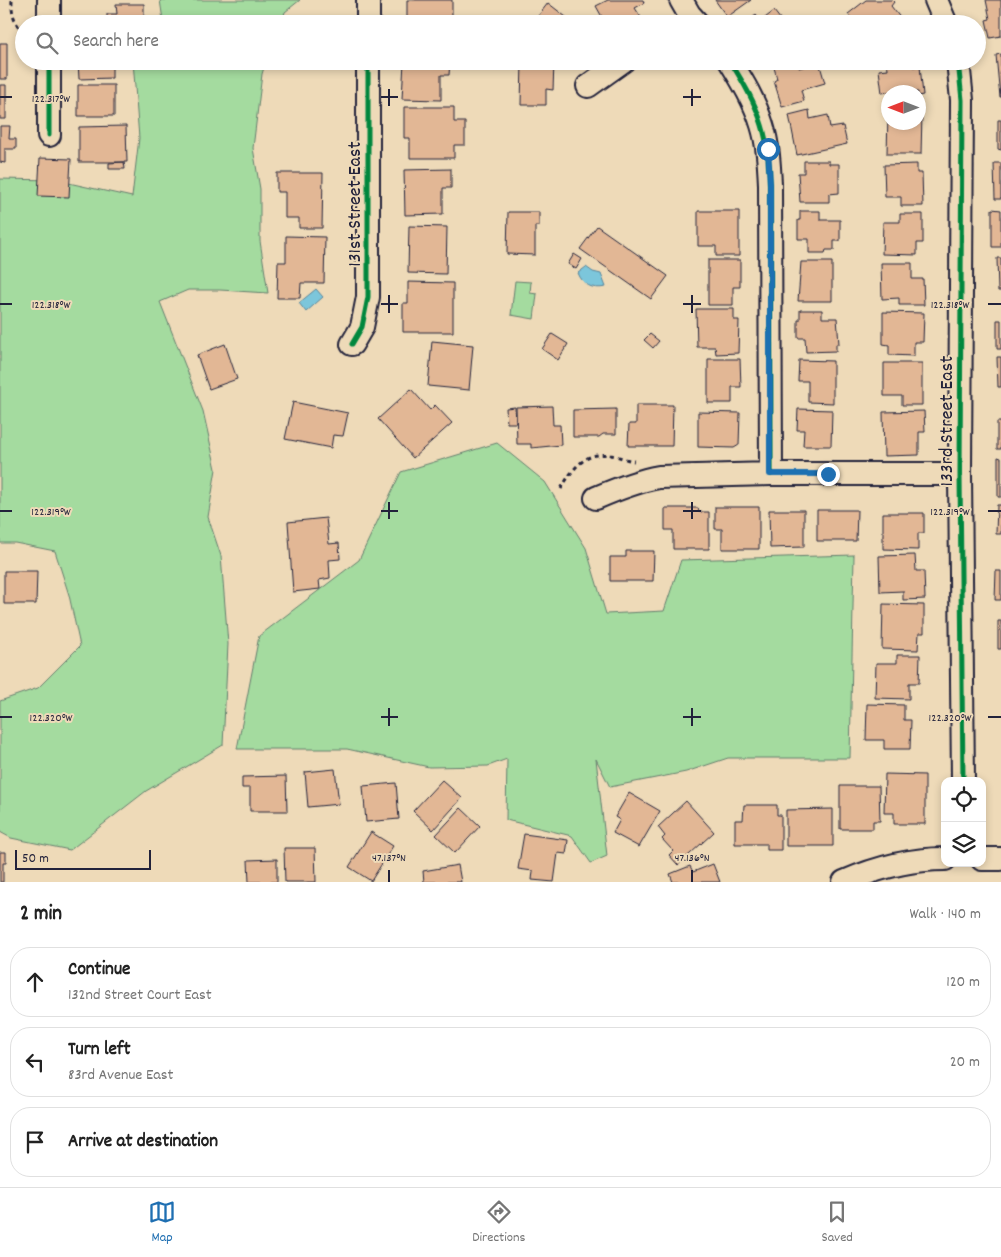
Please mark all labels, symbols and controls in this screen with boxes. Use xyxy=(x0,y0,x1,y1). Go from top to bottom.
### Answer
search box xyxy=(15,15,986,70)
icon: search xyxy=(33,29,61,57)
text: Search here xyxy=(73,29,159,56)
north arrow xyxy=(881,85,926,130)
text: 122.317°W xyxy=(32,91,70,108)
route start xyxy=(757,138,780,161)
street label: 131st Street East xyxy=(342,141,370,267)
text: 122.318°W xyxy=(32,297,70,314)
text: 122.318°W xyxy=(931,297,969,314)
street label: 133rd Street East xyxy=(934,356,962,486)
route end xyxy=(817,463,840,486)
text: 122.319°W xyxy=(31,504,71,521)
text: 122.319°W xyxy=(930,504,970,521)
text: 122.320°W xyxy=(30,710,73,727)
text: 122.320°W xyxy=(929,710,972,727)
map controls xyxy=(941,777,986,867)
button: locate xyxy=(941,777,986,822)
button: layers xyxy=(941,822,986,867)
scale bar xyxy=(15,847,151,870)
text: 50 m xyxy=(22,849,49,869)
text: 47.137°N xyxy=(372,850,406,867)
text: 47.136°N xyxy=(674,850,710,867)
text: 2 min xyxy=(20,900,62,930)
text: Walk · 140 m xyxy=(909,903,981,926)
text: Continue xyxy=(68,957,130,984)
icon: ahead xyxy=(21,968,49,996)
text: 120 m xyxy=(946,971,980,994)
text: 132nd Street Court East xyxy=(68,984,212,1007)
text: Turn left xyxy=(68,1037,131,1064)
icon: left xyxy=(21,1048,49,1076)
text: 20 m xyxy=(950,1051,980,1074)
text: 83rd Avenue East xyxy=(68,1064,173,1087)
icon: arrive xyxy=(21,1128,49,1156)
text: Arrive at destination xyxy=(68,1129,218,1156)
tab: Map xyxy=(148,1198,176,1248)
tab: Directions xyxy=(472,1198,525,1248)
tab: Saved xyxy=(822,1198,853,1248)

